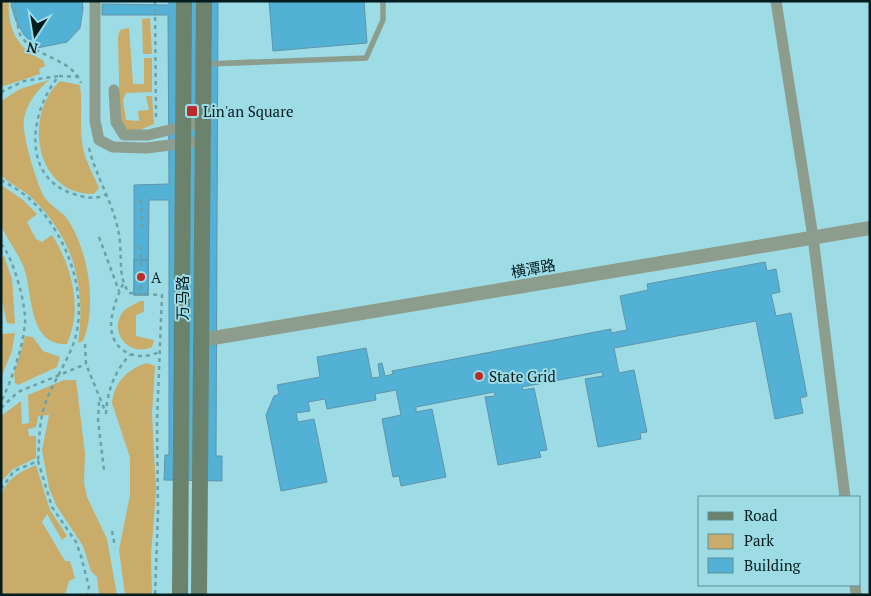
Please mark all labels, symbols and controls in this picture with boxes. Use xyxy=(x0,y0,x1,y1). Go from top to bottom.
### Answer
north arrow xyxy=(10,10,60,60)
text: N xyxy=(25,38,39,59)
place label: Lin'an Square xyxy=(203,101,293,121)
marker: Lin'an Square xyxy=(185,104,199,118)
street label: 横潭路 xyxy=(509,254,557,282)
place label: A xyxy=(151,267,162,287)
marker: A xyxy=(135,271,147,283)
street label: 万马路 xyxy=(172,275,192,321)
place label: State Grid xyxy=(489,366,556,386)
marker: State Grid xyxy=(473,370,485,382)
legend xyxy=(698,496,861,586)
text: Road xyxy=(744,505,777,525)
text: Park xyxy=(744,530,774,550)
text: Building xyxy=(744,555,802,575)

